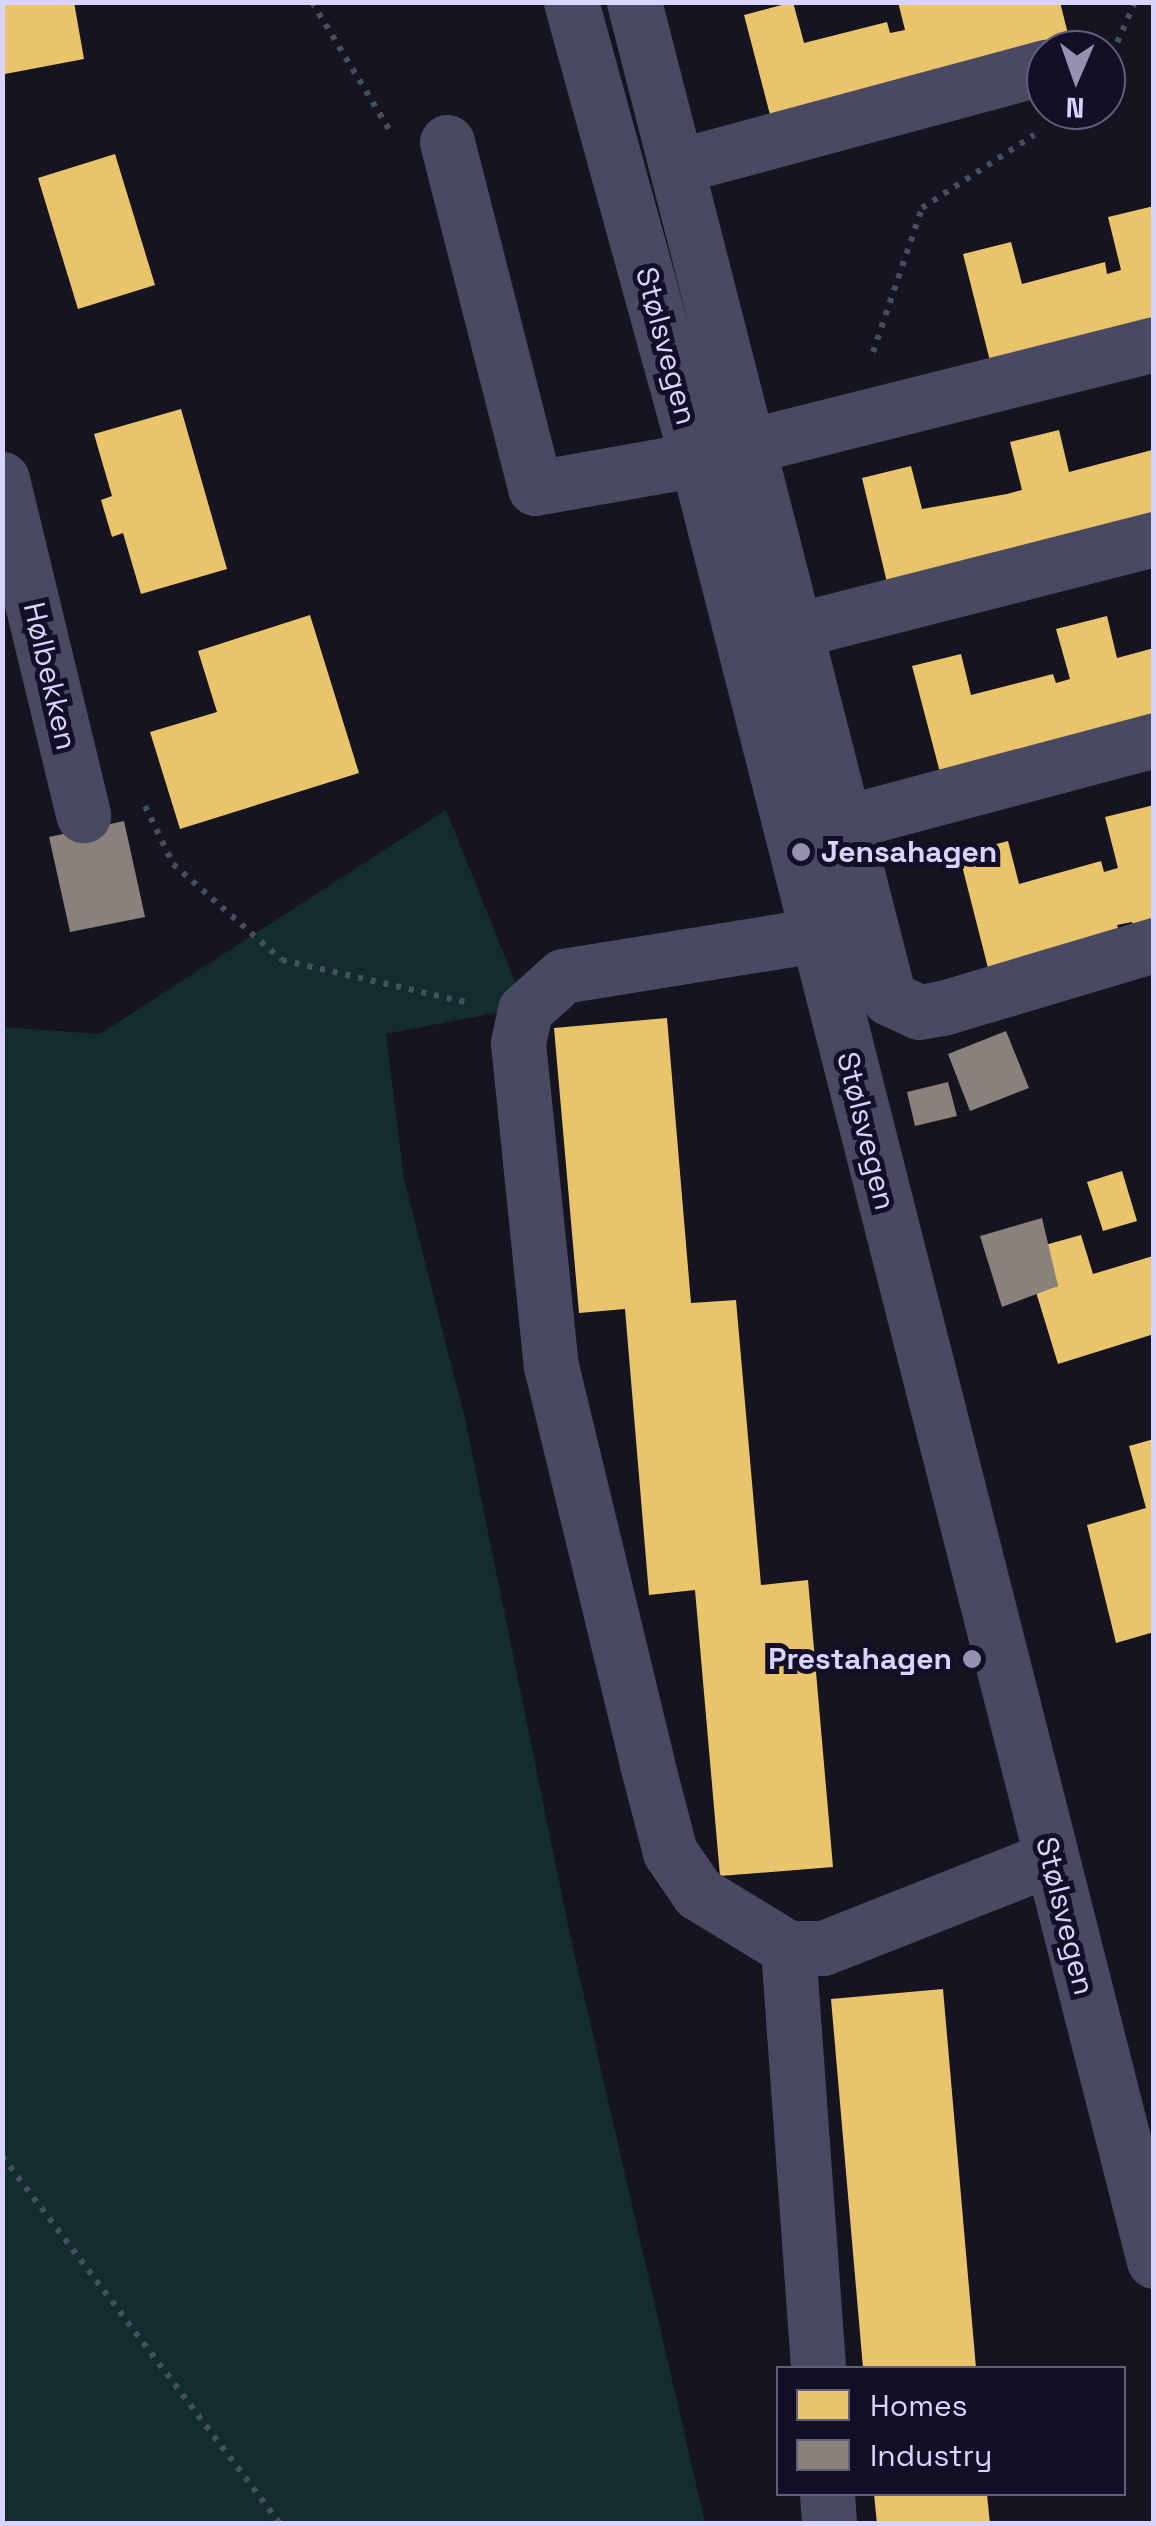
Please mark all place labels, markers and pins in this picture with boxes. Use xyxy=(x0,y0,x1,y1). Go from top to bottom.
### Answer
place label: Jensahagen xyxy=(821,834,997,870)
marker: Jensahagen xyxy=(790,841,812,863)
place label: Prestahagen xyxy=(768,1641,952,1677)
marker: Prestahagen xyxy=(961,1648,983,1670)

